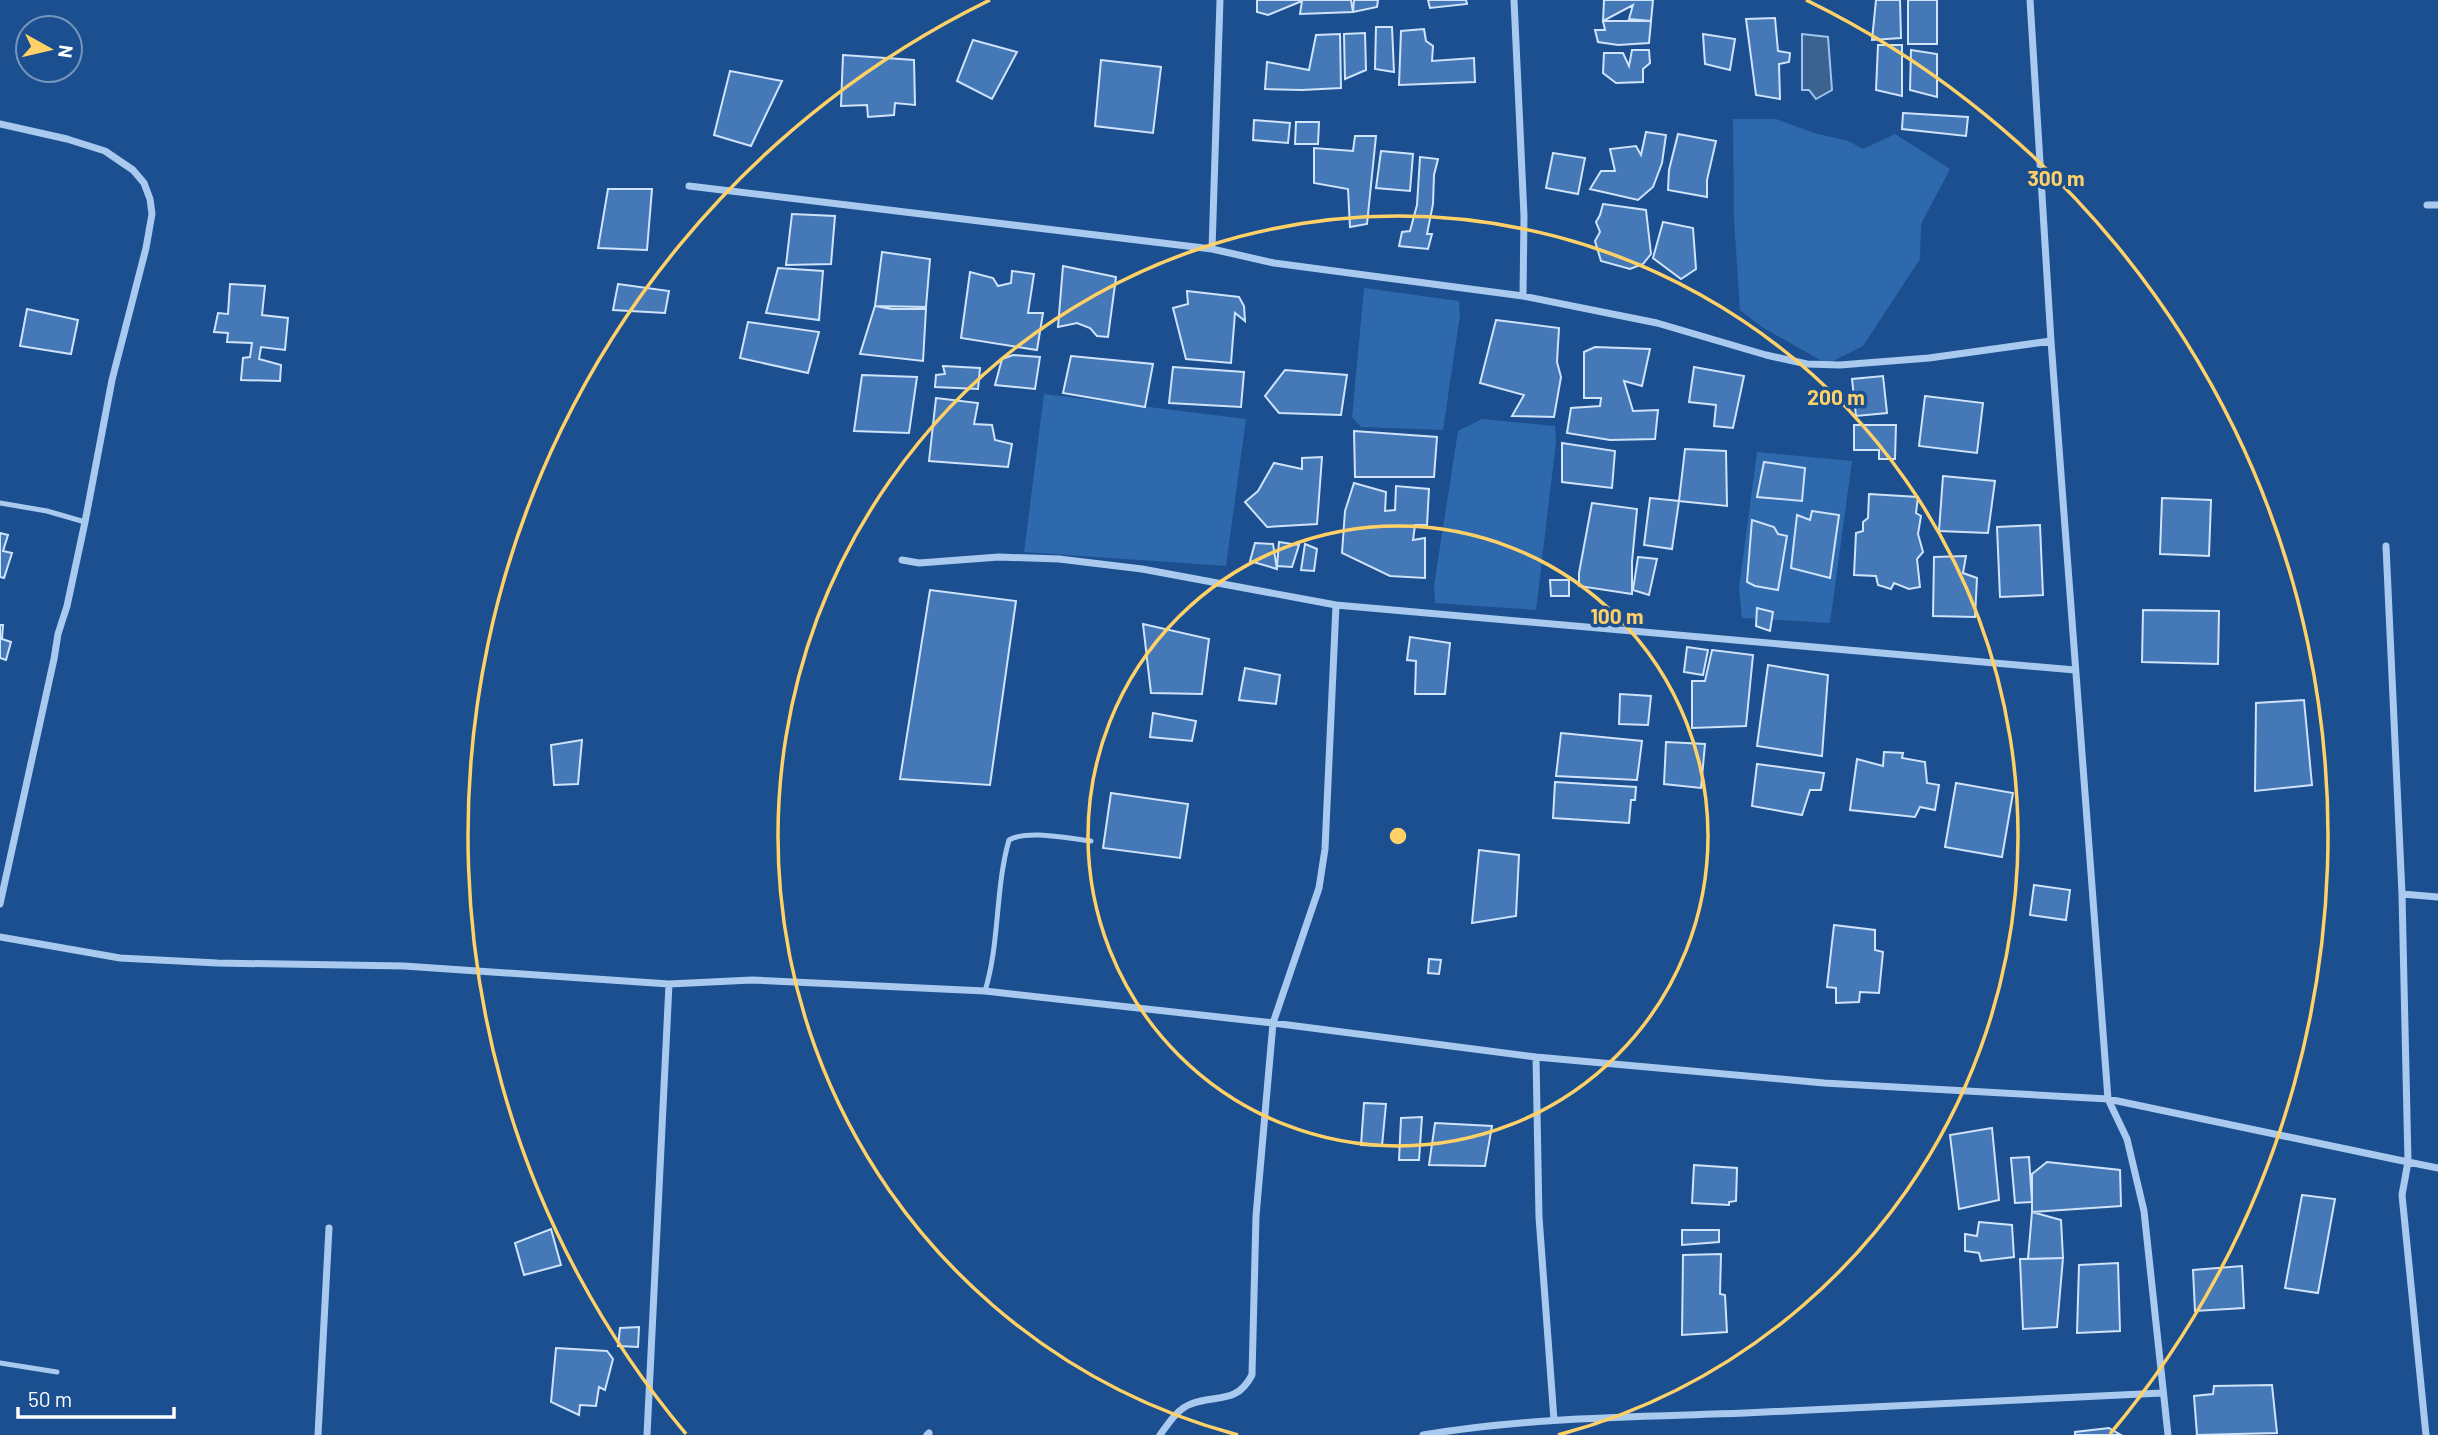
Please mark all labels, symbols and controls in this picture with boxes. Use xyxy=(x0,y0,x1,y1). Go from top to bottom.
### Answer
north arrow xyxy=(14,14,84,84)
text: N xyxy=(54,44,79,59)
text: 300 m xyxy=(2027,165,2085,190)
text: 200 m xyxy=(1807,384,1865,409)
text: 100 m xyxy=(1590,603,1644,628)
centre of rings xyxy=(1386,824,1410,848)
scale bar xyxy=(18,1376,173,1420)
text: 50 m xyxy=(28,1386,72,1411)

